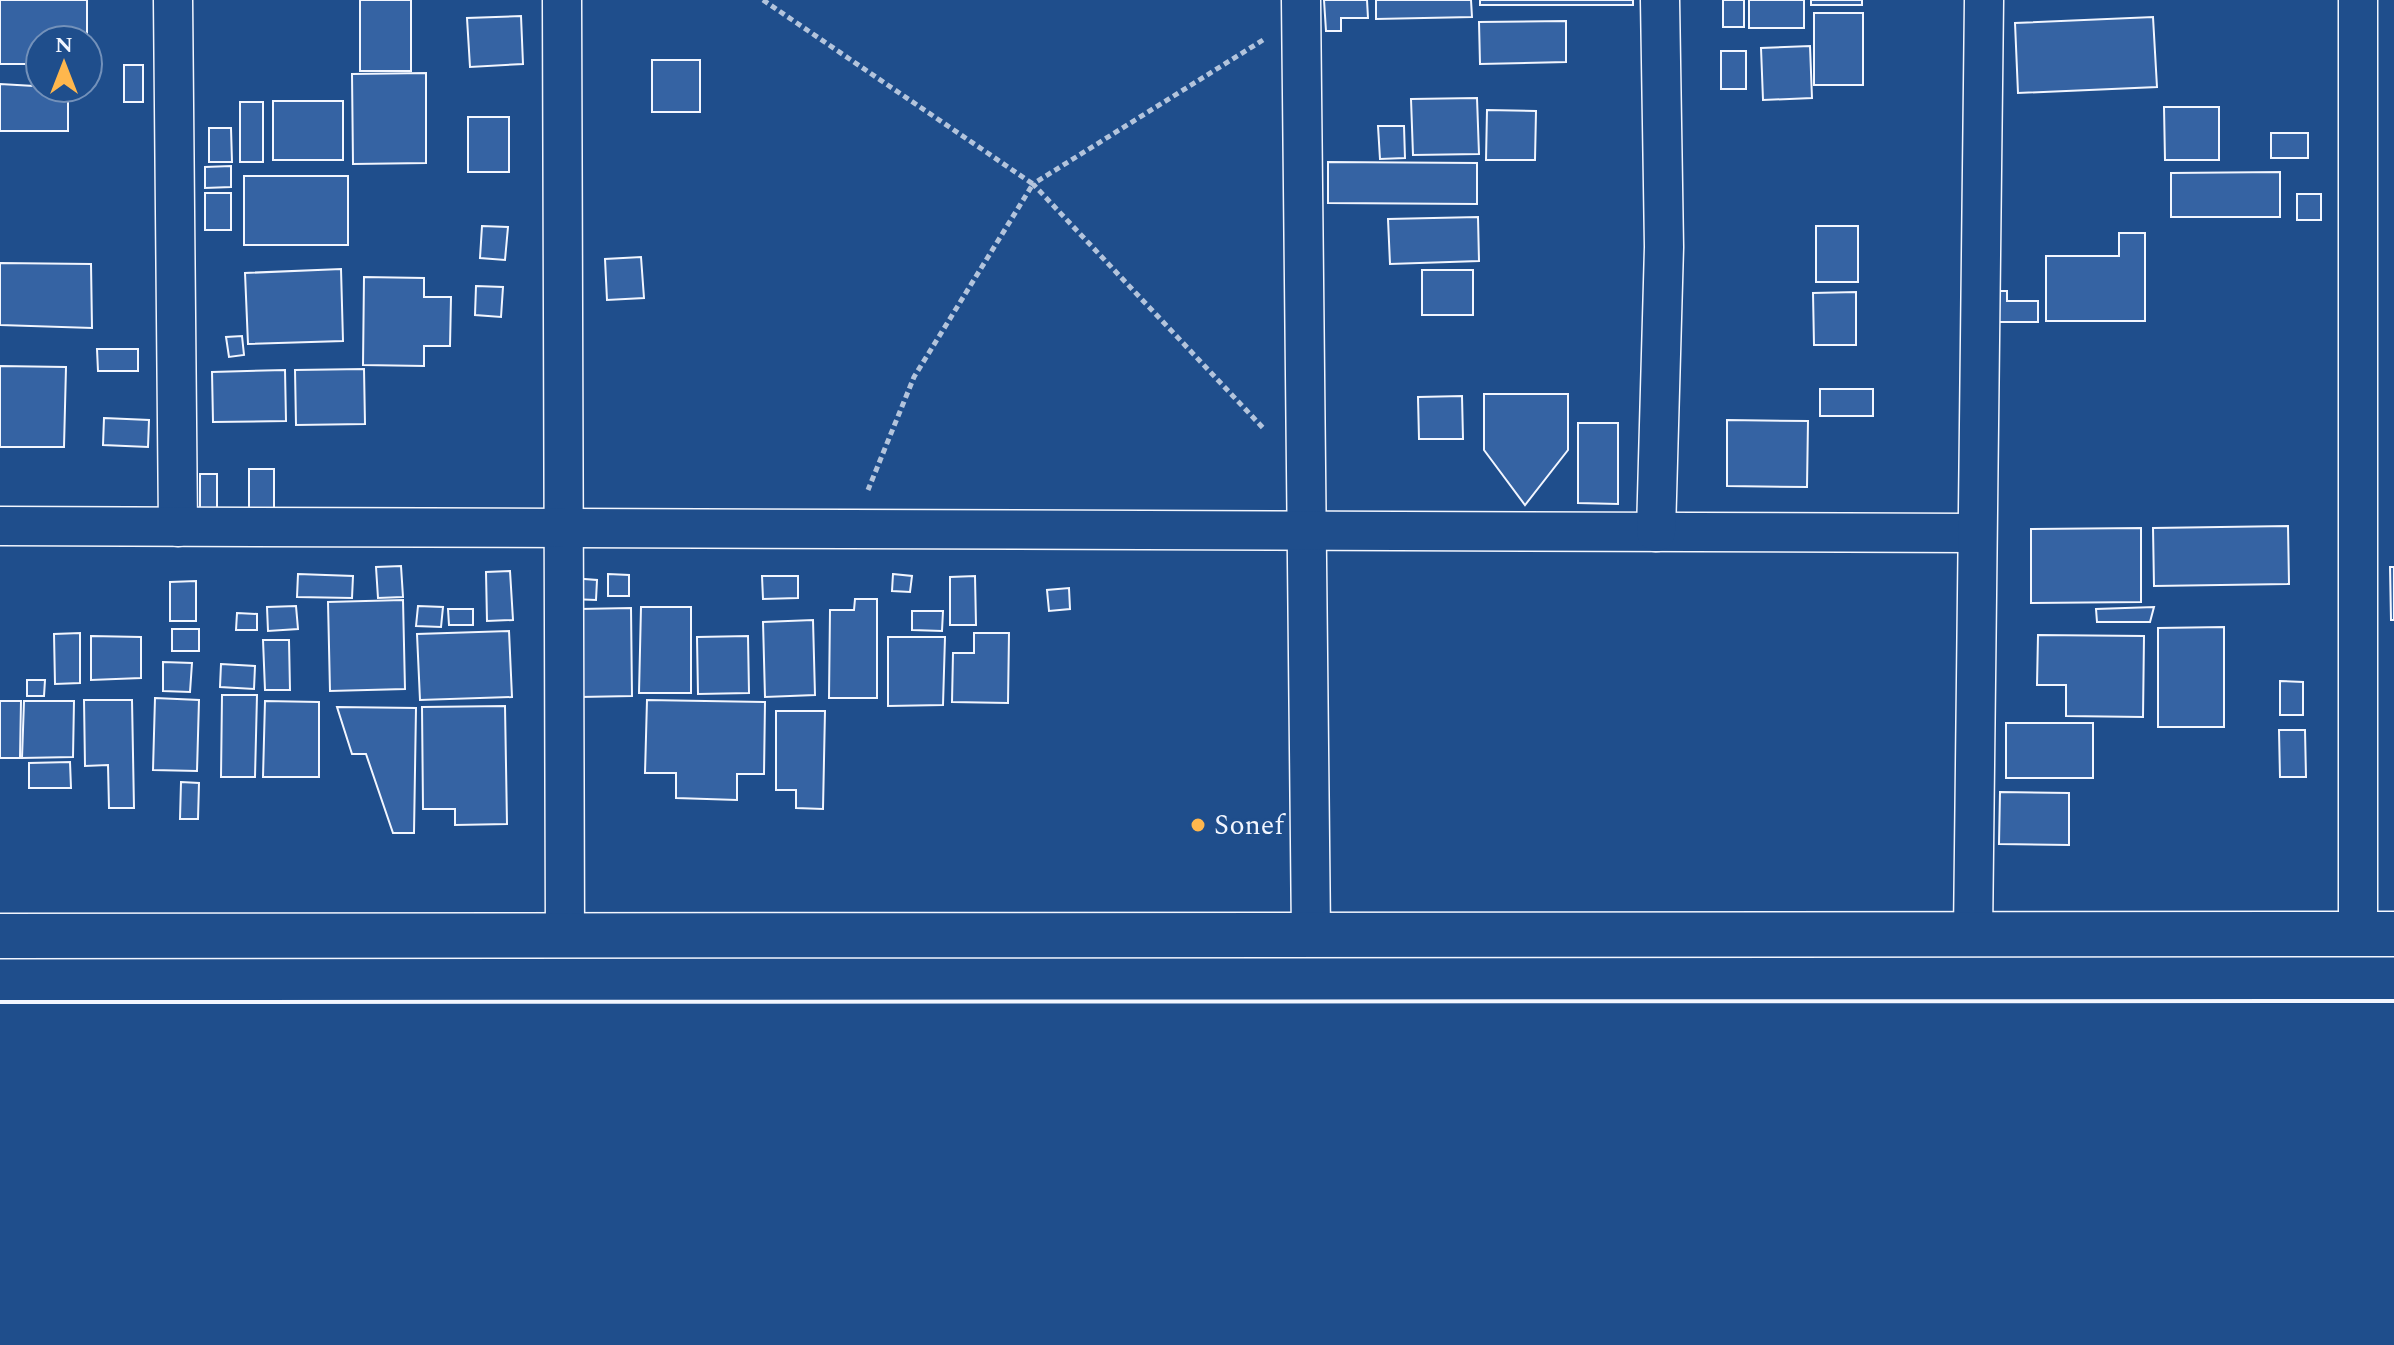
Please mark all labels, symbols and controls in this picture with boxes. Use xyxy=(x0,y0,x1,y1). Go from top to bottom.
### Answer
north arrow xyxy=(24,24,104,104)
text: N xyxy=(55,29,73,62)
place label: Sonef xyxy=(1214,804,1286,847)
marker: Sonef xyxy=(1189,816,1207,834)

